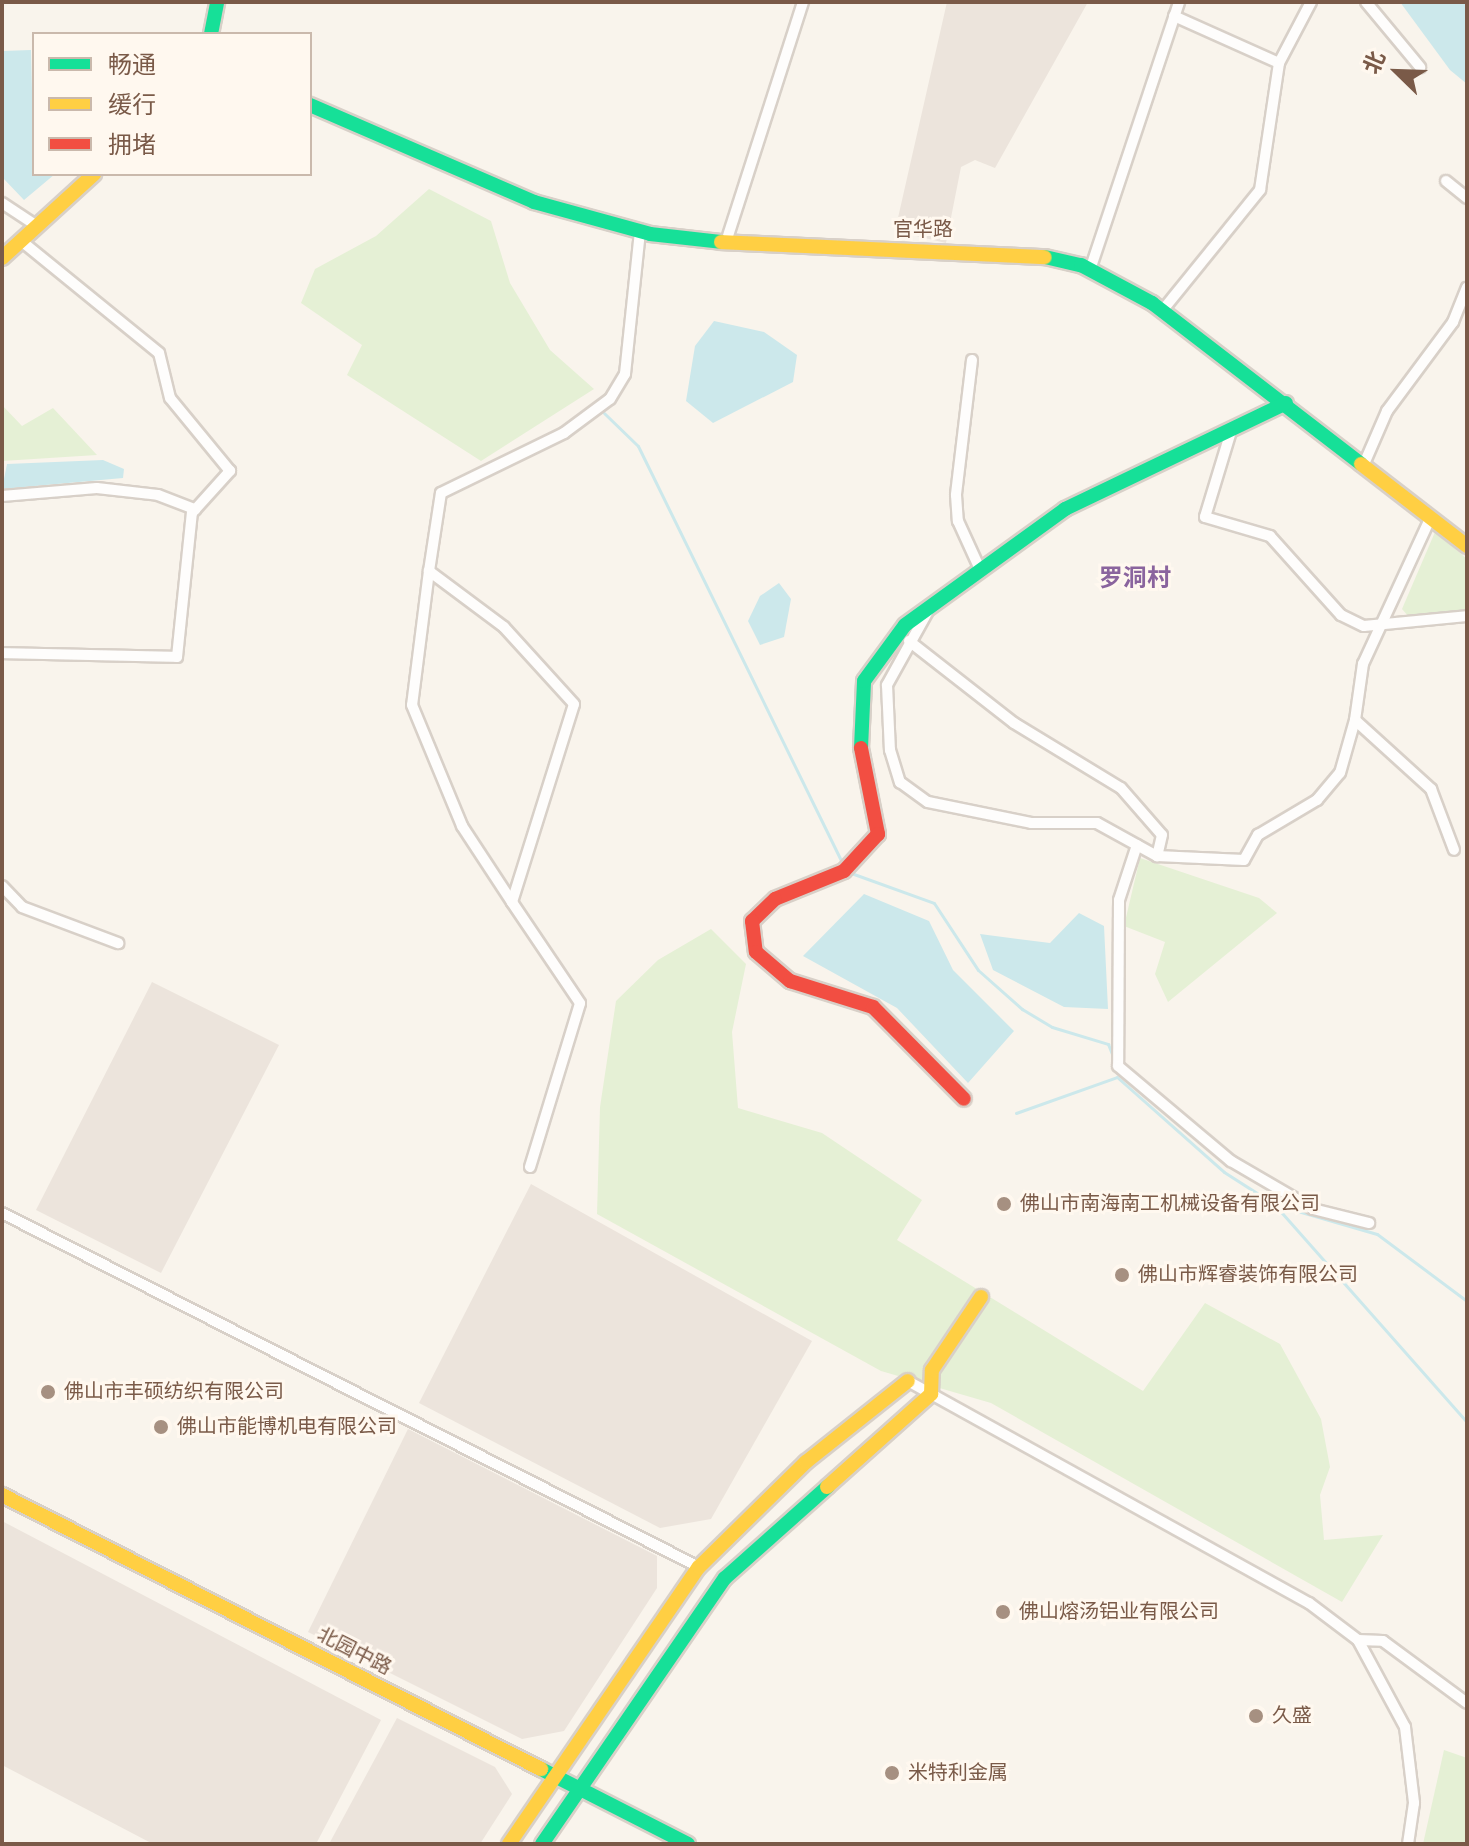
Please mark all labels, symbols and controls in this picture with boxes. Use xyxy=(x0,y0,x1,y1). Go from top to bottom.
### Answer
legend xyxy=(32,32,312,176)
north arrow xyxy=(1357,32,1437,112)
text: 北 xyxy=(1356,46,1394,79)
text: 畅通 xyxy=(108,48,156,83)
text: 缓行 xyxy=(108,88,156,123)
text: 拥堵 xyxy=(108,128,156,163)
street label: 官华路 xyxy=(893,218,953,242)
district label: 罗洞村 xyxy=(1099,565,1171,593)
place label: 佛山市南海南工机械设备有限公司 xyxy=(1020,1192,1320,1216)
marker: 佛山市南海南工机械设备有限公司 xyxy=(995,1195,1013,1213)
place label: 佛山市辉睿装饰有限公司 xyxy=(1138,1263,1358,1287)
marker: 佛山市辉睿装饰有限公司 xyxy=(1113,1266,1131,1284)
place label: 佛山市丰硕纺织有限公司 xyxy=(64,1380,284,1404)
marker: 佛山市丰硕纺织有限公司 xyxy=(39,1383,57,1401)
place label: 佛山市能博机电有限公司 xyxy=(177,1415,397,1439)
marker: 佛山市能博机电有限公司 xyxy=(152,1418,170,1436)
place label: 佛山熔汤铝业有限公司 xyxy=(1019,1600,1219,1624)
marker: 佛山熔汤铝业有限公司 xyxy=(994,1603,1012,1621)
street label: 北园中路 xyxy=(313,1623,395,1681)
place label: 久盛 xyxy=(1272,1704,1312,1728)
marker: 久盛 xyxy=(1247,1707,1265,1725)
place label: 米特利金属 xyxy=(908,1761,1008,1785)
marker: 米特利金属 xyxy=(883,1764,901,1782)

